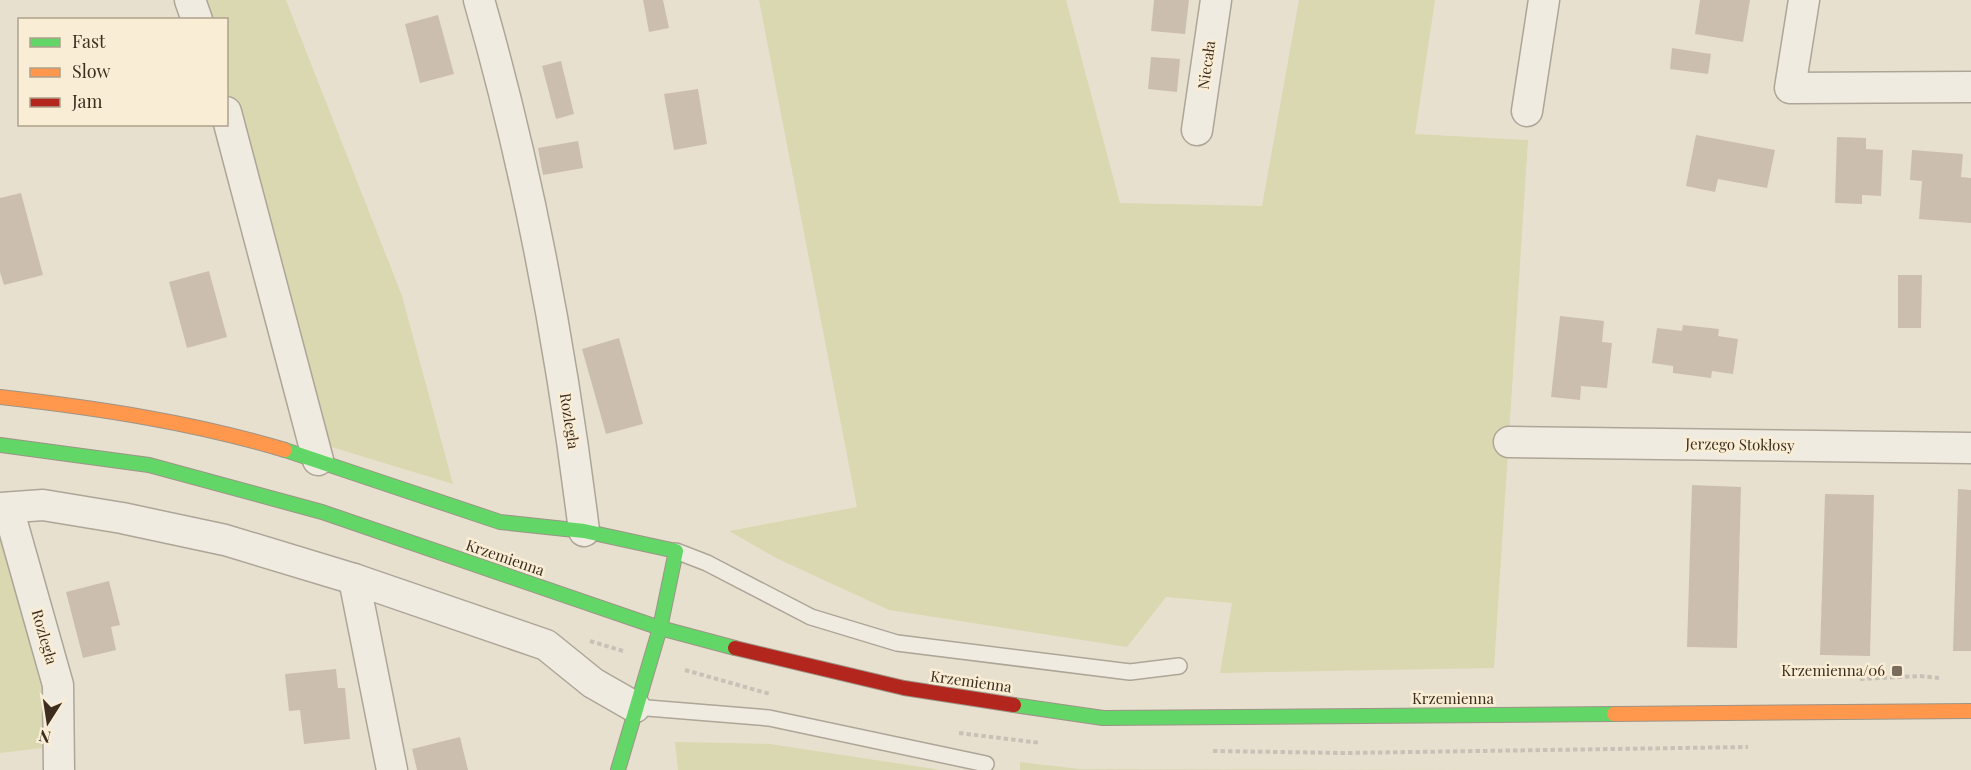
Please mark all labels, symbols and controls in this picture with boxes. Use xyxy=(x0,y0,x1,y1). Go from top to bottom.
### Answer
legend xyxy=(18,18,228,126)
text: Fast xyxy=(72,29,106,53)
street label: Niecała xyxy=(1193,39,1219,90)
text: Slow xyxy=(72,59,110,83)
text: Jam xyxy=(71,89,102,113)
street label: Rozległa xyxy=(556,391,584,451)
street label: Jerzego Stokłosy xyxy=(1684,433,1795,455)
street label: Krzemienna xyxy=(463,534,548,580)
street label: Rozległa xyxy=(28,607,63,667)
place label: Krzemienna/06 xyxy=(1781,660,1885,680)
marker: Krzemienna/06 xyxy=(1890,664,1904,678)
street label: Krzemienna xyxy=(929,665,1014,697)
street label: Krzemienna xyxy=(1412,688,1494,708)
north arrow xyxy=(18,692,78,752)
text: N xyxy=(37,726,53,749)

